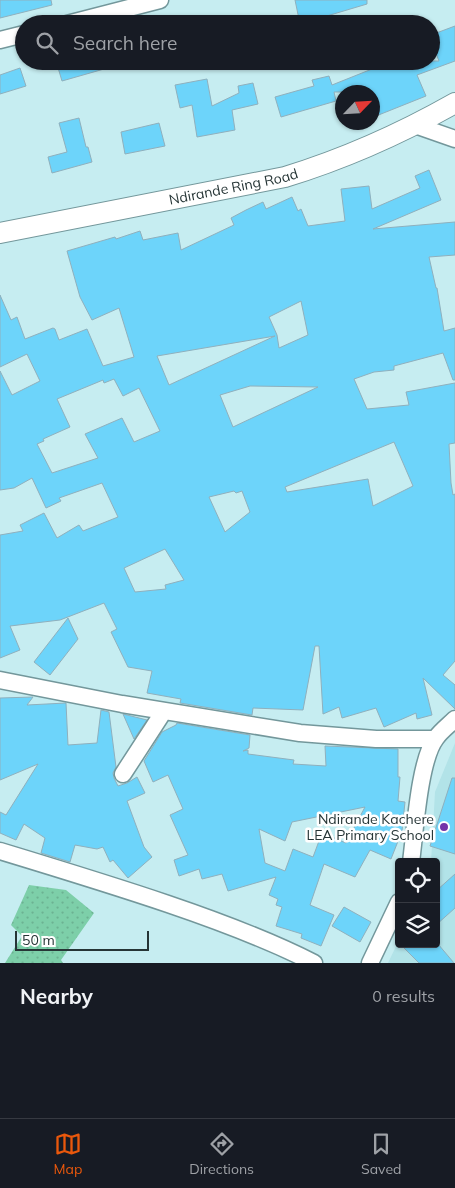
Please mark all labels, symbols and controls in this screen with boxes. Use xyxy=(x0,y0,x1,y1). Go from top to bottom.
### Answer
search box xyxy=(15,15,440,70)
icon: search xyxy=(33,29,61,57)
text: Search here xyxy=(73,31,177,55)
north arrow xyxy=(335,85,380,130)
street label: Ndirande Ring Road xyxy=(167,164,300,209)
place label: Ndirande Kachere LEA Primary School xyxy=(307,810,434,844)
marker: Ndirande Kachere LEA Primary School xyxy=(438,821,450,833)
map controls xyxy=(395,858,440,948)
button: locate xyxy=(395,858,440,903)
button: layers xyxy=(395,903,440,948)
scale bar xyxy=(15,928,149,951)
text: 50 m xyxy=(22,931,55,949)
text: Nearby xyxy=(20,983,93,1009)
text: 0 results xyxy=(372,986,435,1006)
tab: Map xyxy=(54,1130,82,1178)
tab: Directions xyxy=(189,1130,254,1178)
tab: Saved xyxy=(361,1130,401,1178)

